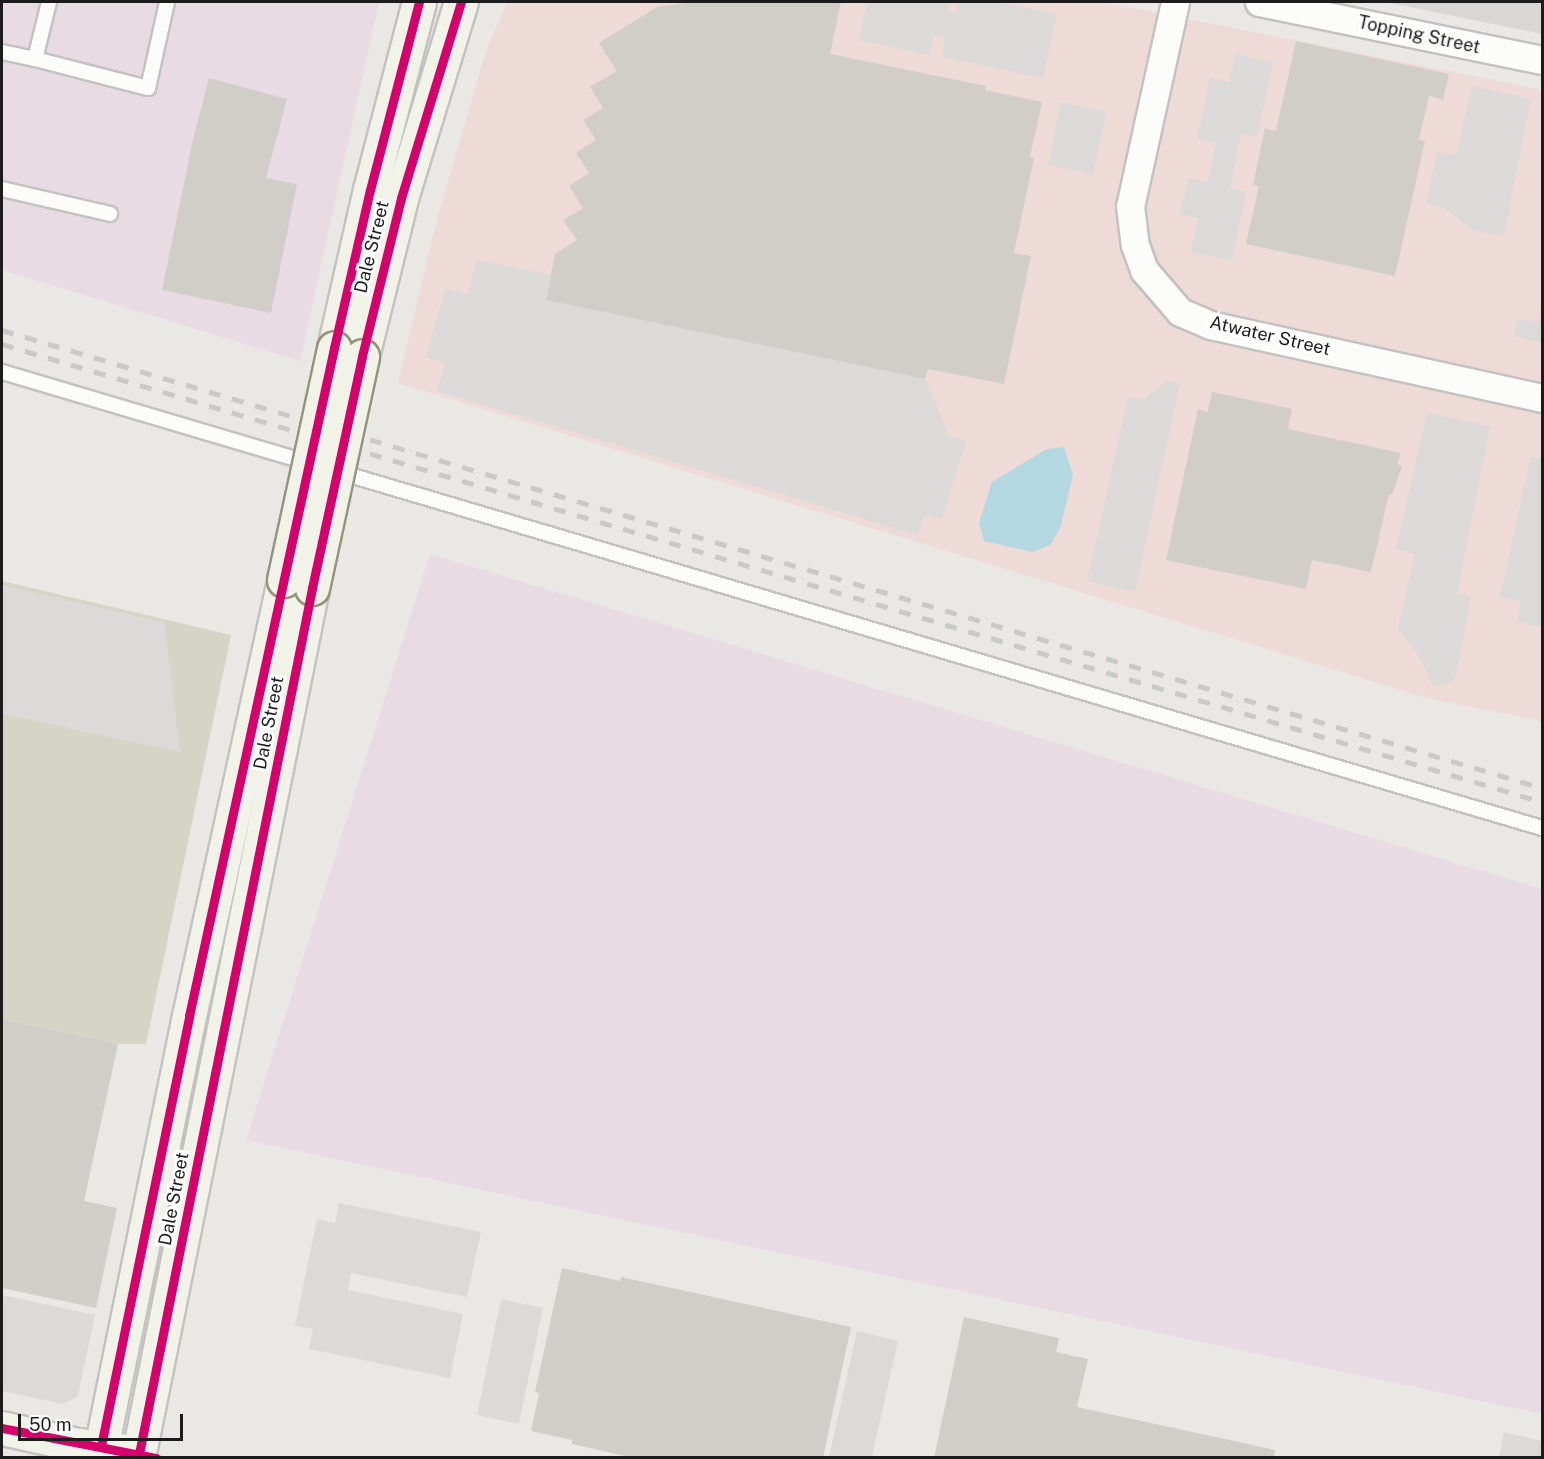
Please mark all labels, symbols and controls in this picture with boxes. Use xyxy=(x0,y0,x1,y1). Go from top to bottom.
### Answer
street label: Topping Street xyxy=(1356,12,1482,58)
street label: Dale Street xyxy=(350,198,394,296)
street label: Atwater Street xyxy=(1208,312,1332,360)
street label: Dale Street xyxy=(249,675,289,771)
street label: Dale Street xyxy=(154,1151,194,1247)
scale bar xyxy=(21,1402,186,1440)
text: 50 m xyxy=(29,1414,72,1435)

